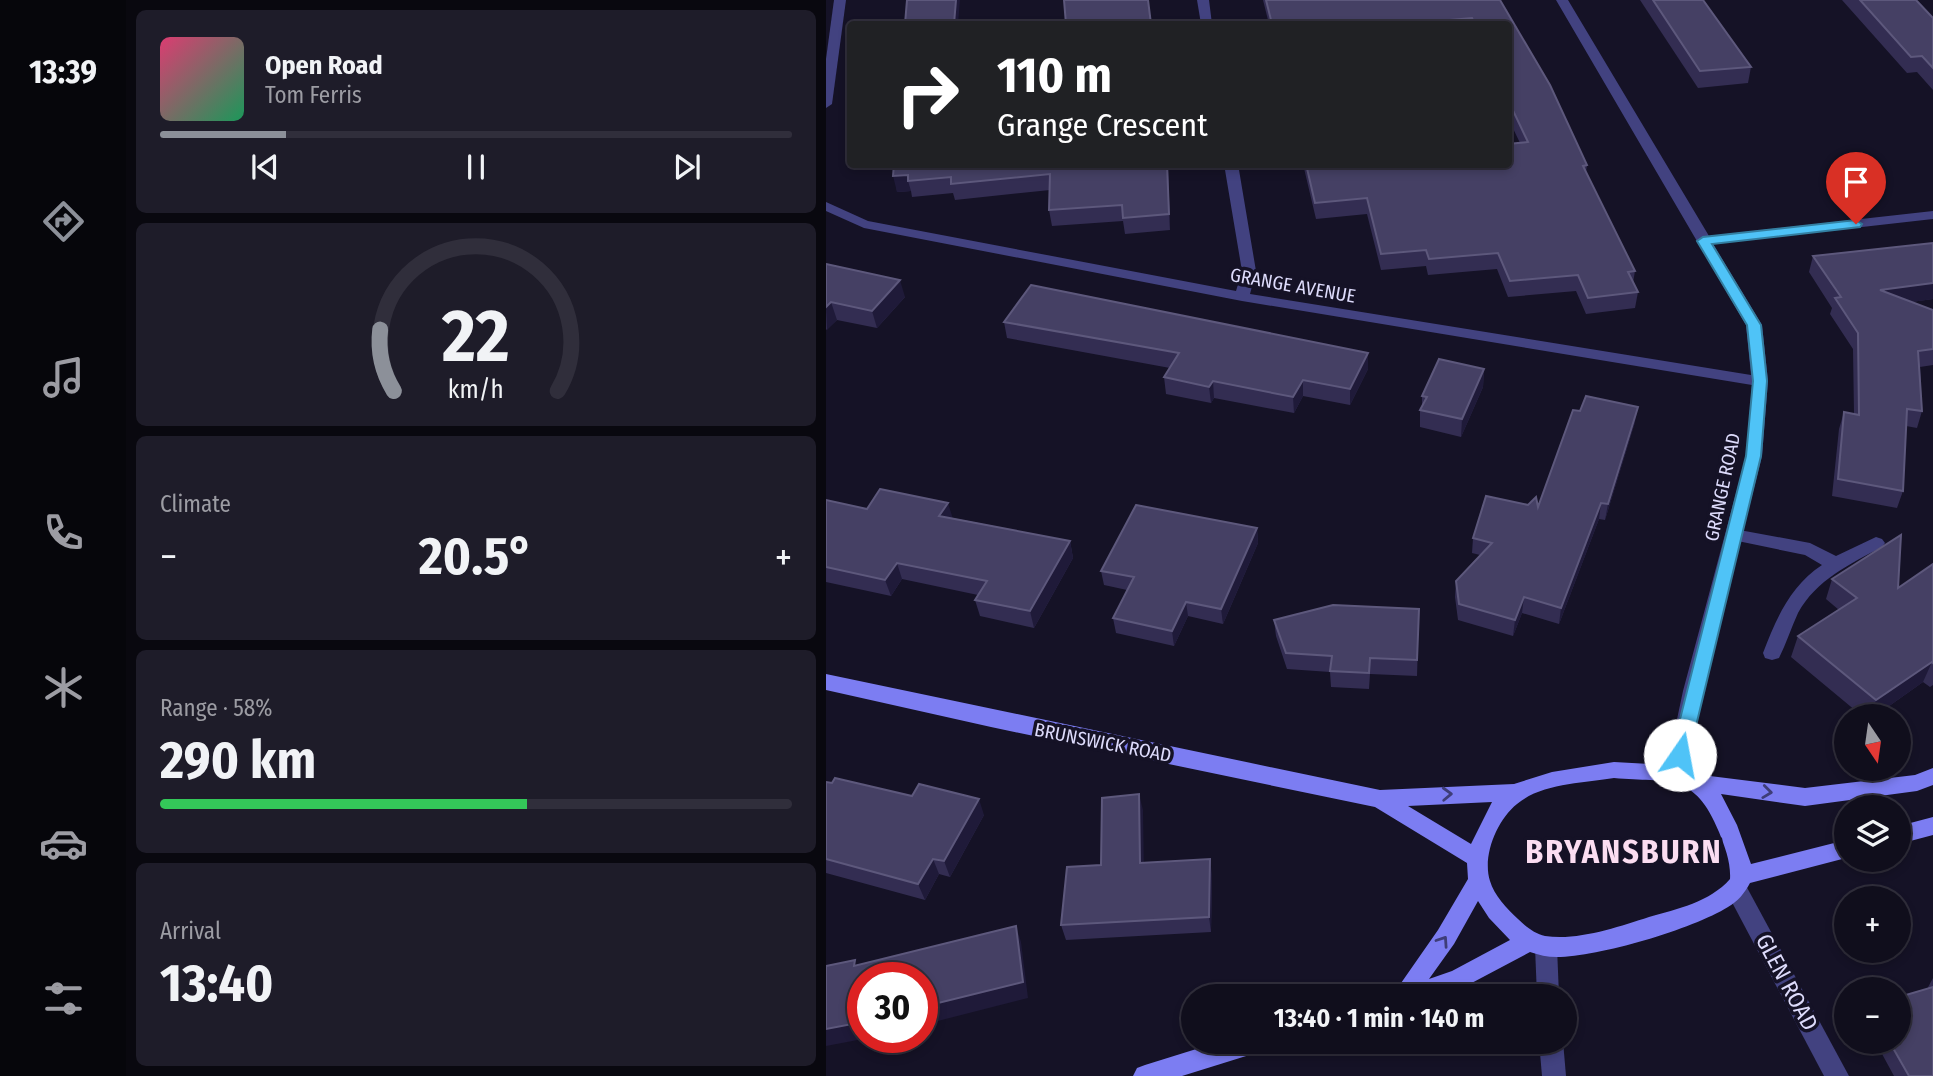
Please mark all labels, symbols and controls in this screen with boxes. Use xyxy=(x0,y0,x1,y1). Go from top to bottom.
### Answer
text: 110 m xyxy=(997,46,1112,105)
icon: right xyxy=(882,49,973,140)
text: Open Road xyxy=(265,50,383,81)
text: 13:39 xyxy=(29,53,97,91)
text: Tom Ferris xyxy=(265,81,362,109)
text: Grange Crescent xyxy=(997,106,1208,144)
icon: previous xyxy=(246,148,284,186)
icon: pause xyxy=(457,148,495,186)
icon: next xyxy=(668,148,706,186)
pin xyxy=(1826,152,1886,224)
icon: arrive xyxy=(1837,163,1875,201)
icon: directions xyxy=(39,197,88,246)
street label: GRANGE AVENUE xyxy=(1228,263,1358,308)
text: 22 xyxy=(441,293,510,380)
icon: music xyxy=(39,353,88,402)
text: km/h xyxy=(448,375,504,405)
street label: GRANGE ROAD xyxy=(1700,431,1745,543)
text: Climate xyxy=(160,490,231,518)
icon: phone xyxy=(39,508,88,557)
text: 20.5° xyxy=(419,525,533,588)
text: − xyxy=(160,534,177,580)
text: + xyxy=(775,534,792,580)
icon: climate xyxy=(39,663,88,712)
text: Range · 58% xyxy=(160,694,272,722)
north arrow xyxy=(1834,704,1911,780)
map controls xyxy=(1834,704,1911,1054)
street label: BRUNSWICK ROAD xyxy=(1033,718,1173,767)
position arrow xyxy=(1643,718,1717,792)
text: 290 km xyxy=(160,729,316,792)
one-way arrow xyxy=(1761,784,1773,799)
one-way arrow xyxy=(1442,787,1453,802)
button: layers xyxy=(1834,795,1911,872)
icon: car xyxy=(39,819,88,868)
district label: BRYANSBURN xyxy=(1525,833,1723,871)
button: + xyxy=(1834,886,1911,963)
text: Arrival xyxy=(160,917,221,945)
street label: GLEN ROAD xyxy=(1750,929,1824,1035)
one-way arrow xyxy=(1435,936,1447,949)
text: 13:40 xyxy=(160,952,273,1015)
speed limit sign: 30 xyxy=(847,962,938,1053)
icon: filters xyxy=(39,974,88,1023)
button: − xyxy=(1834,977,1911,1054)
text: 13:40 · 1 min · 140 m xyxy=(1274,1003,1484,1034)

